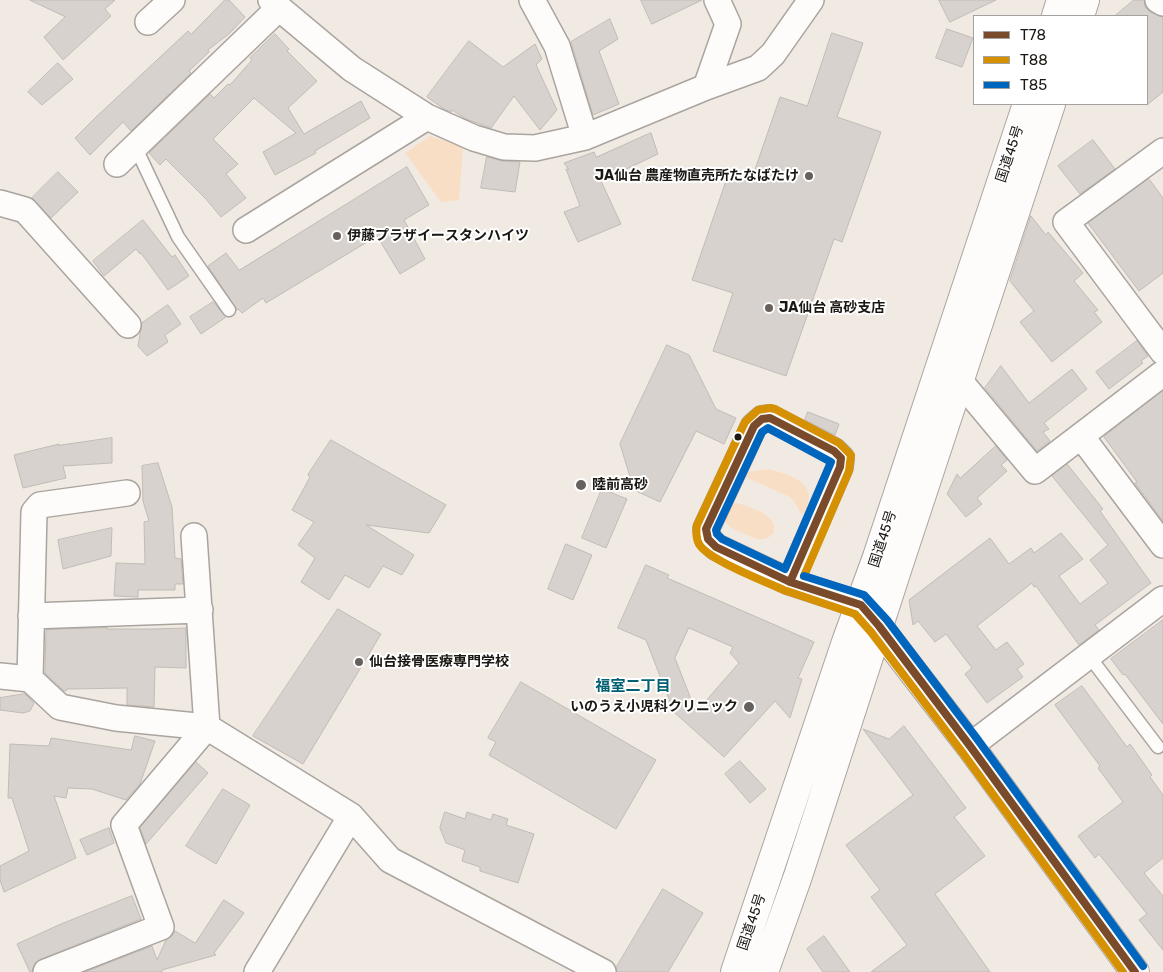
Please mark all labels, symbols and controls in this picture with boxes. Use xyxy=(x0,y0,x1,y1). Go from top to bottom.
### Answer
legend xyxy=(973,15,1148,105)
text: T78 xyxy=(1020,26,1046,44)
text: T88 xyxy=(1020,51,1048,69)
text: T85 xyxy=(1020,76,1047,94)
street label: 国道45号 xyxy=(993,123,1027,185)
place label: JA仙台 農産物直売所たなばたけ xyxy=(595,168,799,184)
marker: JA仙台 農産物直売所たなばたけ xyxy=(803,170,815,182)
place label: 伊藤プラザイースタンハイツ xyxy=(347,228,529,244)
marker: 伊藤プラザイースタンハイツ xyxy=(331,230,343,242)
place label: JA仙台 高砂支店 xyxy=(779,300,885,316)
marker: JA仙台 高砂支店 xyxy=(763,302,775,314)
unlabelled marker xyxy=(733,432,743,442)
place label: 陸前高砂 xyxy=(592,477,648,493)
marker: 陸前高砂 xyxy=(574,478,588,492)
street label: 国道45号 xyxy=(866,508,900,570)
place label: 仙台接骨医療専門学校 xyxy=(369,654,509,670)
marker: 仙台接骨医療専門学校 xyxy=(353,656,365,668)
district label: 福室二丁目 xyxy=(596,678,670,696)
place label: いのうえ小児科クリニック xyxy=(570,699,738,715)
marker: いのうえ小児科クリニック xyxy=(742,700,756,714)
street label: 国道45号 xyxy=(734,891,770,953)

